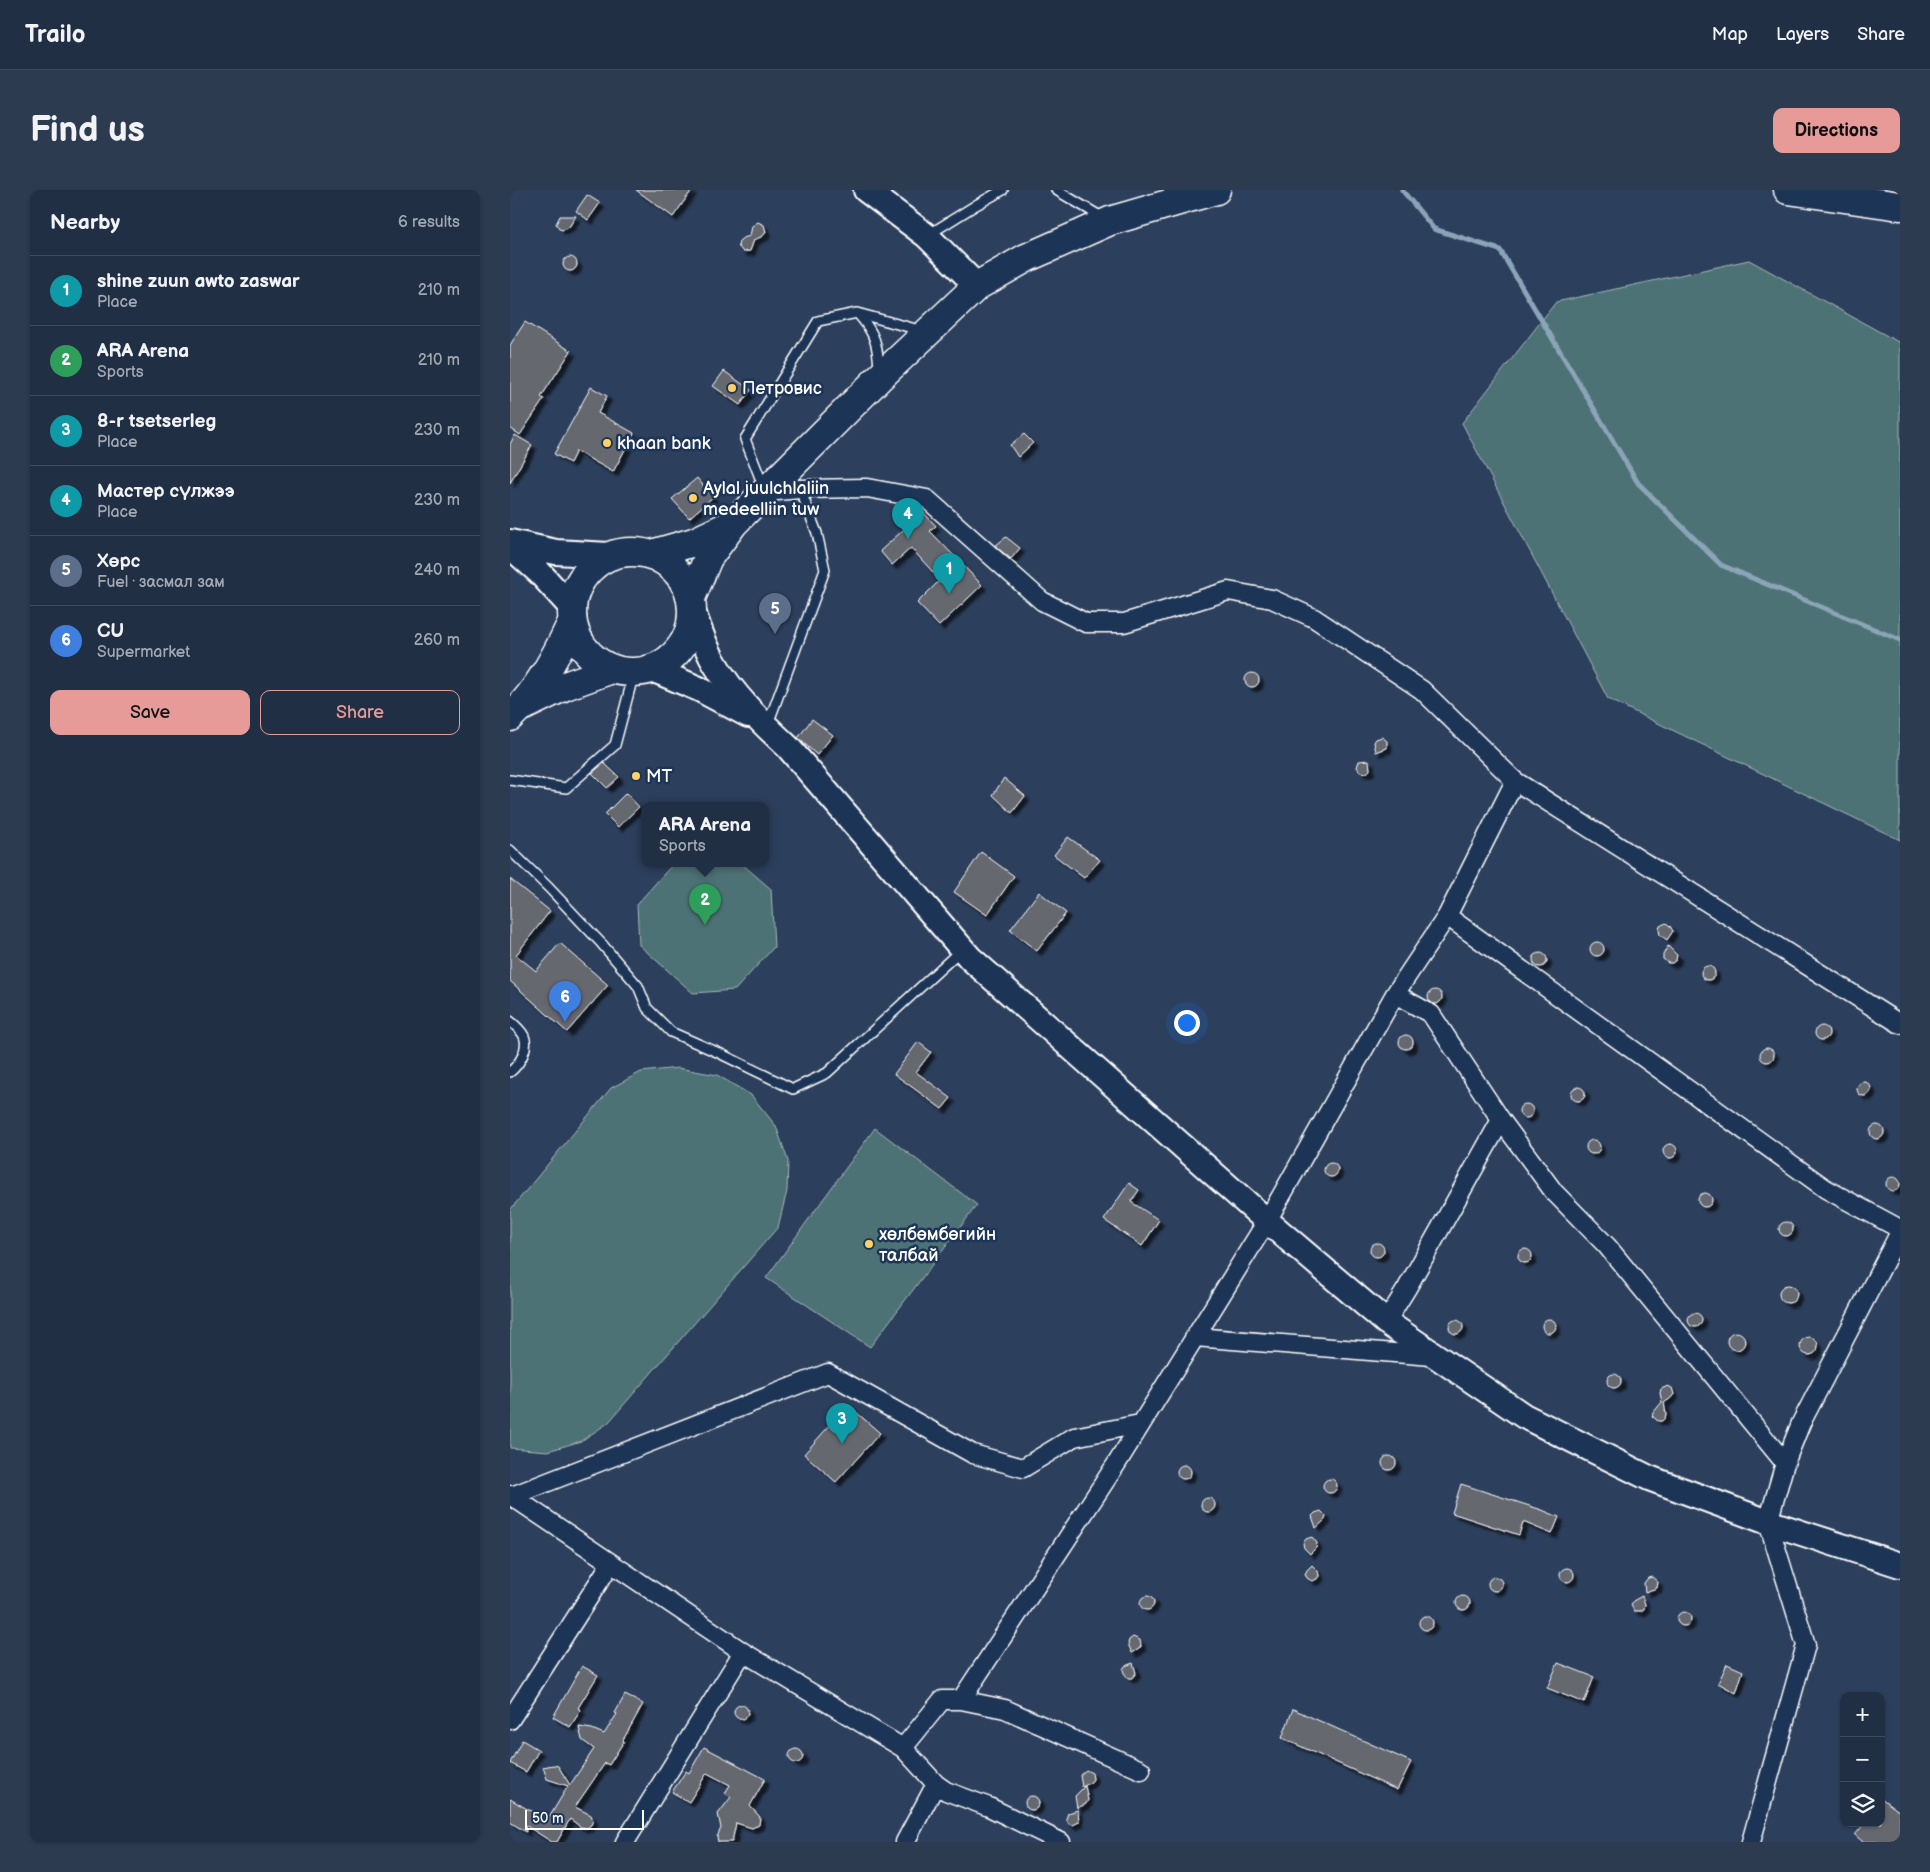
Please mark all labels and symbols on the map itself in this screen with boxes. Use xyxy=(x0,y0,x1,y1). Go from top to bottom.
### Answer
place label: Петровис xyxy=(742,378,822,399)
marker: Петровис xyxy=(726,382,738,394)
place label: khaan bank xyxy=(617,433,711,454)
marker: khaan bank xyxy=(601,437,613,449)
place label: Aylal juulchlaliin medeelliin tuw xyxy=(703,478,829,520)
marker: Aylal juulchlaliin medeelliin tuw xyxy=(687,492,699,504)
pin: 4 xyxy=(892,498,924,539)
pin: 1 xyxy=(933,553,965,594)
pin: 5 xyxy=(759,593,791,634)
place label: MT xyxy=(646,766,673,787)
marker: MT xyxy=(630,770,642,782)
pin: 2 xyxy=(689,884,721,925)
pin: 6 xyxy=(549,981,581,1022)
your location xyxy=(1174,1010,1200,1036)
place label: хөлбөмбөгийн талбай xyxy=(879,1224,996,1266)
marker: хөлбөмбөгийн талбай xyxy=(863,1238,875,1250)
pin: 3 xyxy=(826,1403,858,1444)
scale bar xyxy=(525,1807,644,1830)

